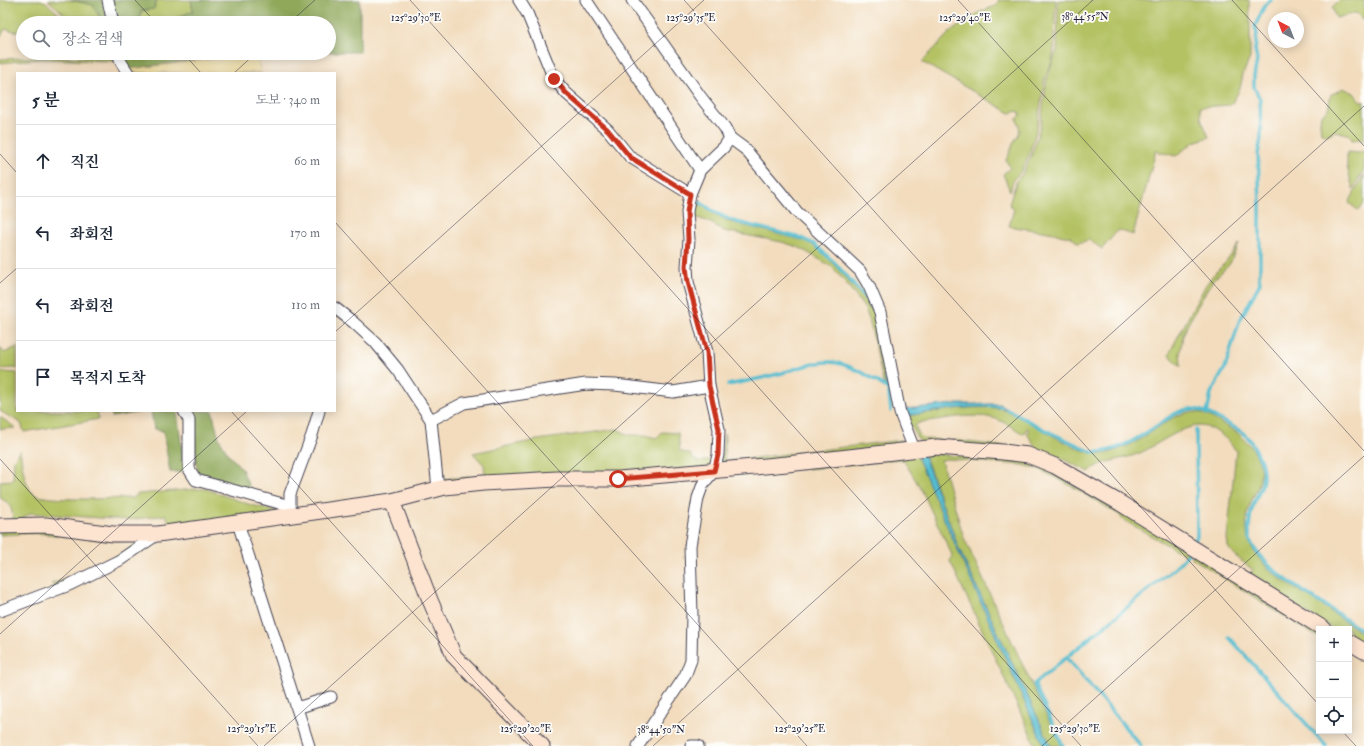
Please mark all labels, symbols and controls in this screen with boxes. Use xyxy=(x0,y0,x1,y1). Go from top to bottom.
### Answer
text: 38°44'55"N xyxy=(1061,11,1109,23)
text: 125°29'30"E xyxy=(391,12,441,24)
text: 125°29'35"E xyxy=(666,12,716,24)
text: 125°29'40"E xyxy=(939,12,991,24)
north arrow xyxy=(1268,12,1304,48)
search box xyxy=(16,16,336,60)
icon: search xyxy=(30,27,52,49)
text: 장소 검색 xyxy=(62,30,123,49)
route end xyxy=(545,70,563,88)
text: 5 분 xyxy=(32,90,59,111)
text: 도보 · 340 m xyxy=(255,92,320,108)
icon: ahead xyxy=(32,150,54,172)
text: 직진 xyxy=(70,153,99,172)
text: 60 m xyxy=(294,153,320,169)
icon: left xyxy=(32,222,54,244)
text: 좌회전 xyxy=(70,225,113,244)
text: 170 m xyxy=(290,225,320,241)
icon: left xyxy=(32,294,54,316)
text: 좌회전 xyxy=(70,297,113,316)
text: 110 m xyxy=(291,297,320,313)
icon: arrive xyxy=(32,366,54,388)
text: 목적지 도착 xyxy=(70,369,146,388)
route start xyxy=(609,470,627,488)
map controls xyxy=(1316,626,1352,734)
button: + xyxy=(1316,626,1352,662)
button: − xyxy=(1316,662,1352,698)
button: locate xyxy=(1316,698,1352,734)
text: 125°29'15"E xyxy=(228,723,276,735)
text: 125°29'20"E xyxy=(500,723,552,735)
text: 125°29'25"E xyxy=(775,723,825,735)
text: 125°29'30"E xyxy=(1050,723,1100,735)
text: 38°44'50"N xyxy=(637,724,685,736)

